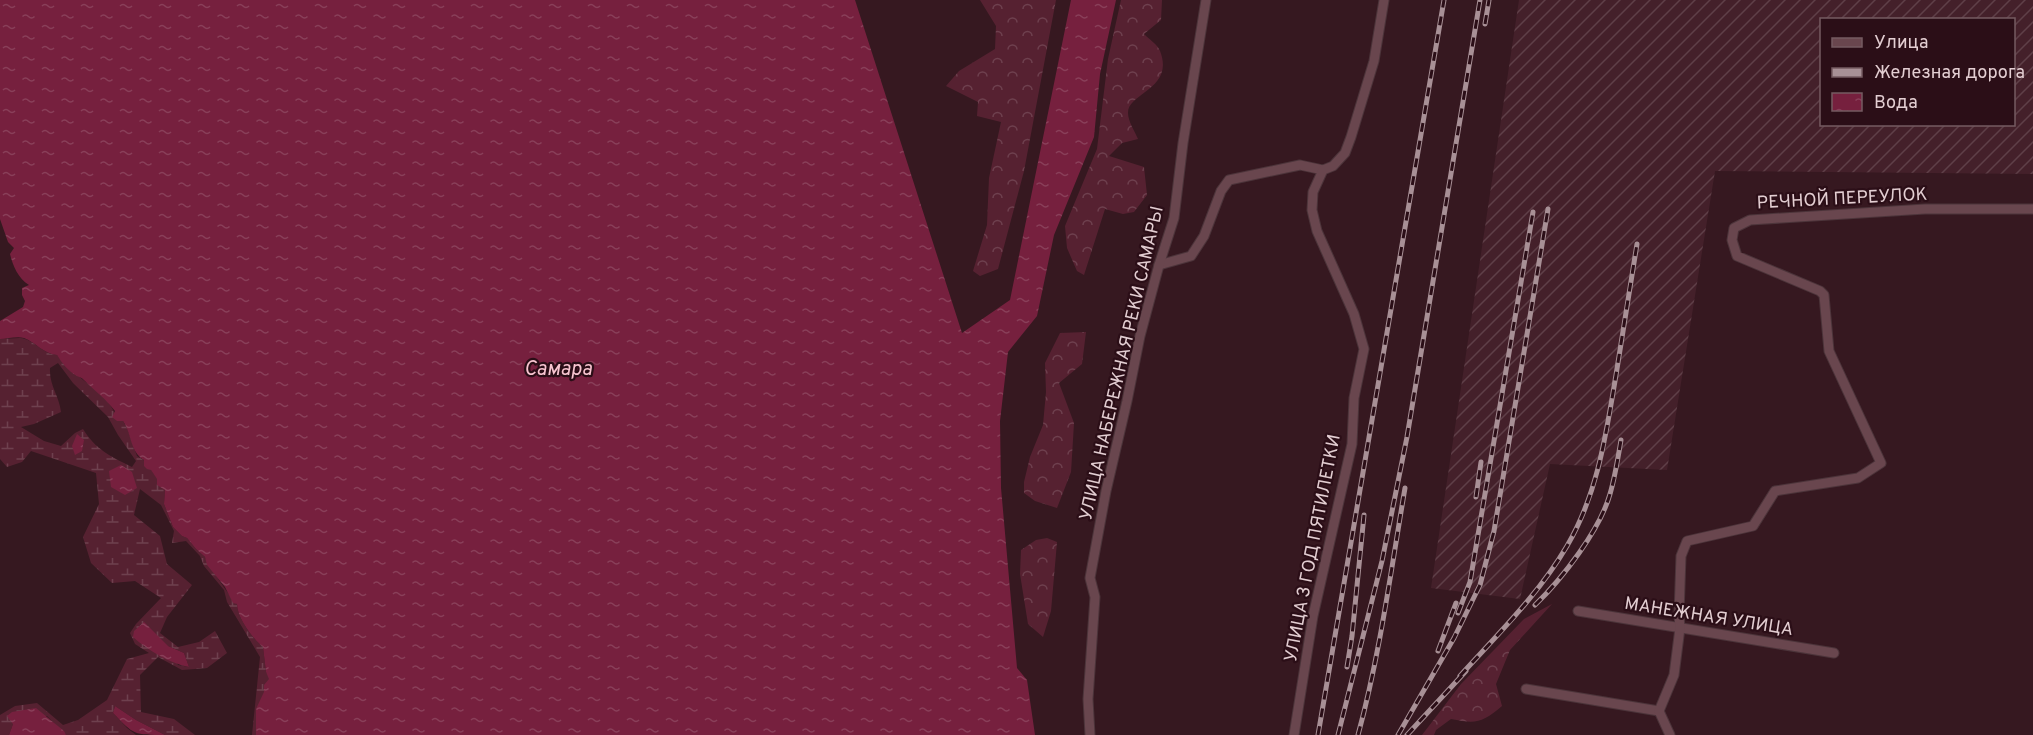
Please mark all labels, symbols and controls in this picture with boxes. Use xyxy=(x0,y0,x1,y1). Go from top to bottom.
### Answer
legend xyxy=(1820,18,2015,126)
text: Улица xyxy=(1874,32,1928,55)
text: Железная дорога xyxy=(1874,62,2025,85)
text: Вода xyxy=(1874,92,1918,115)
street label: РЕЧНОЙ ПЕРЕУЛОК xyxy=(1756,182,1928,215)
street label: УЛИЦА НАБЕРЕЖНАЯ РЕКИ САМАРЫ xyxy=(1075,204,1170,523)
water label: Самара xyxy=(524,357,593,383)
street label: УЛИЦА 3 ГОД ПЯТИЛЕТКИ xyxy=(1280,432,1347,664)
street label: МАНЕЖНАЯ УЛИЦА xyxy=(1623,593,1795,642)

